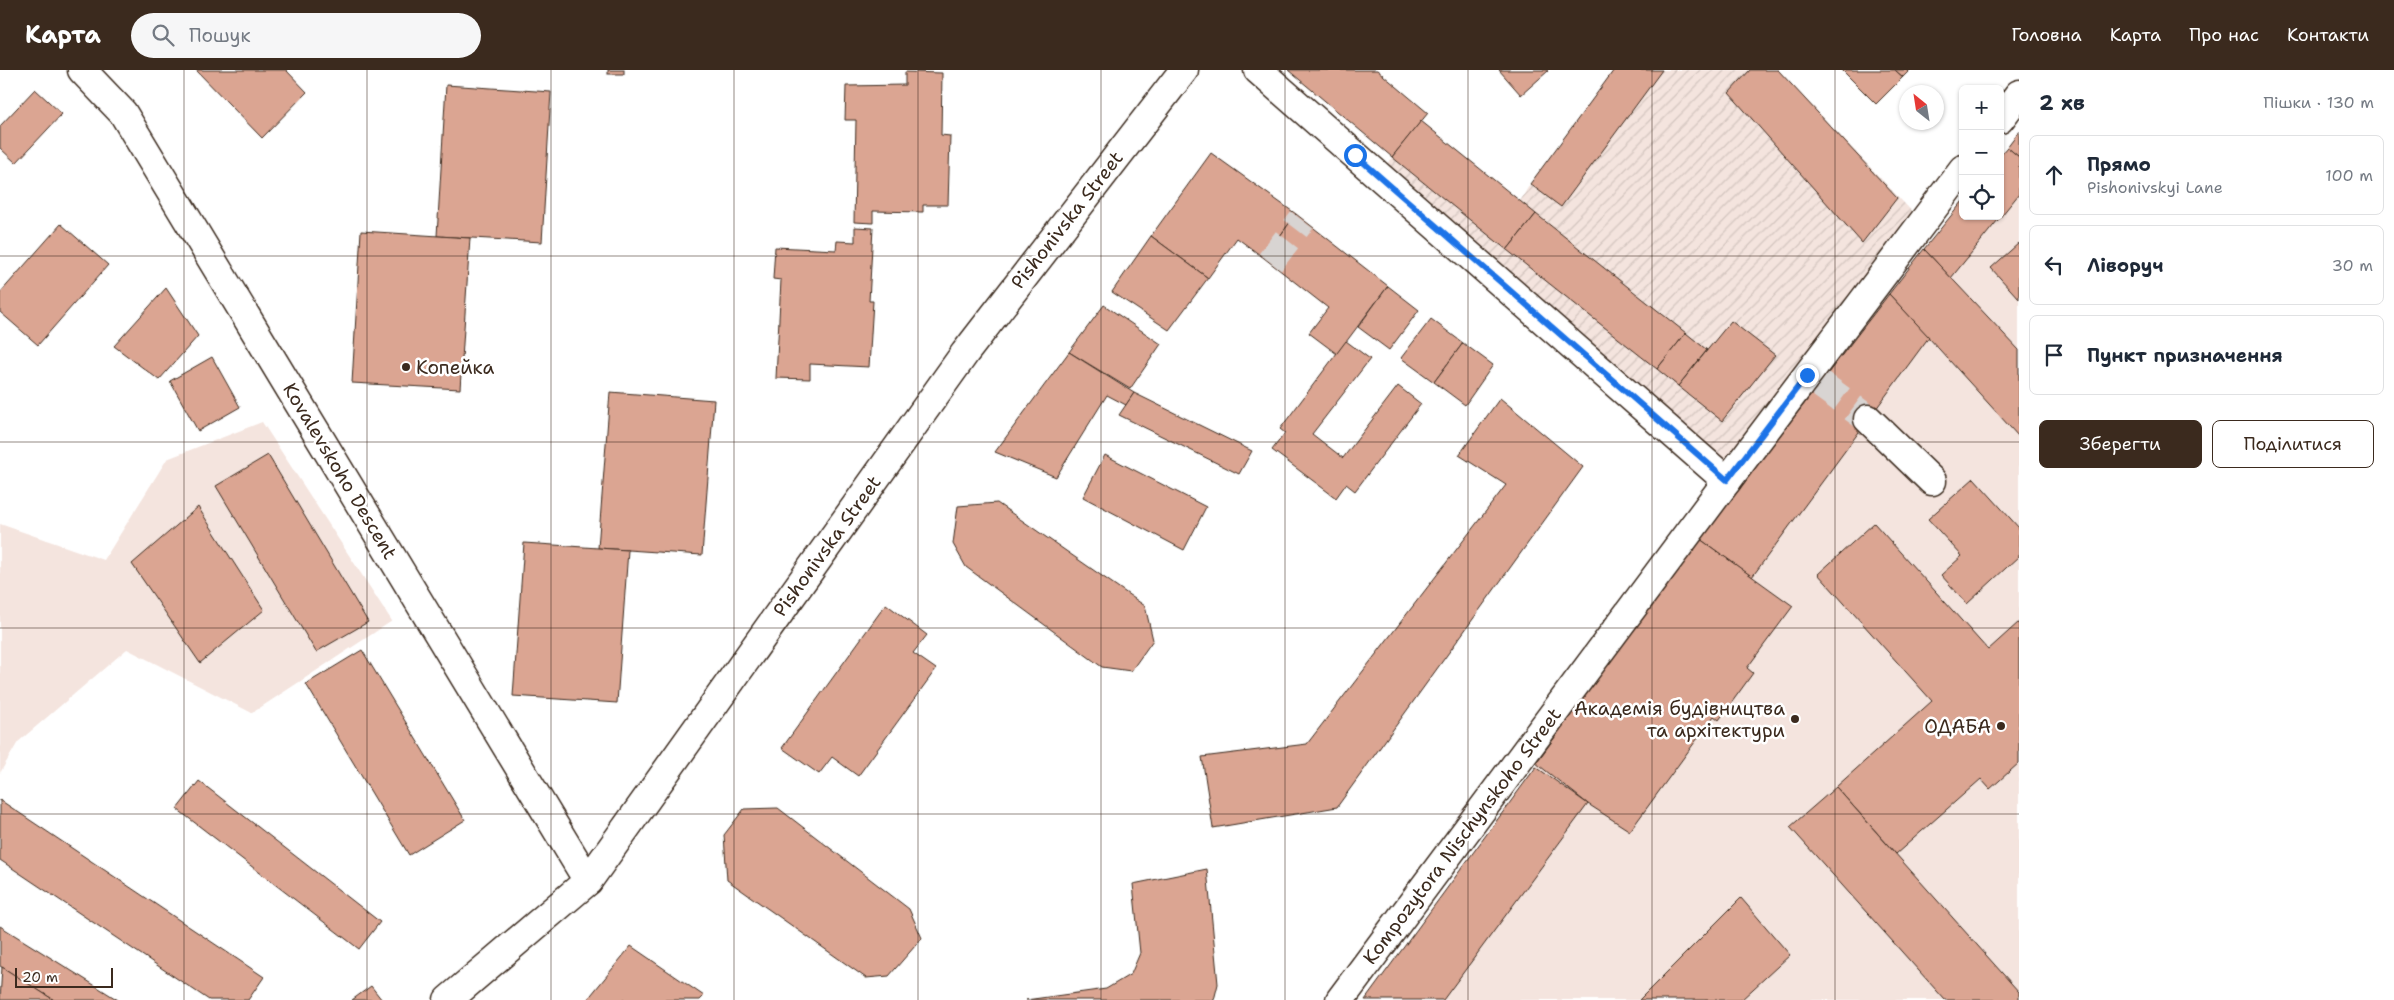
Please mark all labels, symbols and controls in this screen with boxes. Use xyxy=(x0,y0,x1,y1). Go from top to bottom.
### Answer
search box xyxy=(131,13,481,58)
text: Карта xyxy=(25,19,101,51)
icon: search xyxy=(149,21,177,49)
text: Пошук xyxy=(189,23,251,48)
text: Головна xyxy=(2011,23,2082,47)
text: Карта xyxy=(2110,23,2161,47)
text: Про нас xyxy=(2189,23,2259,47)
text: Контакти xyxy=(2287,23,2369,47)
north arrow xyxy=(1899,85,1944,130)
map controls xyxy=(1959,85,2004,220)
button: + xyxy=(1959,85,2004,130)
text: 2 хв xyxy=(2039,89,2085,117)
text: Пішки · 130 m xyxy=(2264,92,2374,113)
button: − xyxy=(1959,130,2004,175)
route start xyxy=(1344,144,1367,167)
street label: Pishonivska Street xyxy=(1005,146,1129,294)
text: Прямо xyxy=(2087,152,2151,177)
icon: ahead xyxy=(2040,161,2068,189)
text: 100 m xyxy=(2325,165,2373,186)
button: locate xyxy=(1959,175,2004,220)
text: Pishonivskyi Lane xyxy=(2087,177,2223,198)
icon: left xyxy=(2040,251,2068,279)
text: Ліворуч xyxy=(2087,253,2163,278)
text: 30 m xyxy=(2332,255,2373,276)
icon: arrive xyxy=(2040,341,2068,369)
text: Пункт призначення xyxy=(2087,343,2283,368)
place label: Копейка xyxy=(416,355,494,380)
marker: Копейка xyxy=(400,361,412,373)
route end xyxy=(1796,364,1819,387)
street label: Kovalevskoho Descent xyxy=(277,378,403,564)
button: Зберегти xyxy=(2039,420,2202,468)
button: Поділитися xyxy=(2212,420,2374,468)
street label: Pishonivska Street xyxy=(767,471,887,621)
place label: Академія будівництва та архітектури xyxy=(1574,696,1785,743)
street label: Kompozytora Nischynskoho Street xyxy=(1357,703,1567,969)
marker: Академія будівництва та архітектури xyxy=(1789,713,1801,725)
place label: ОДАБА xyxy=(1924,714,1991,739)
marker: ОДАБА xyxy=(1995,720,2007,732)
scale bar xyxy=(15,965,112,988)
text: 20 m xyxy=(22,968,58,986)

